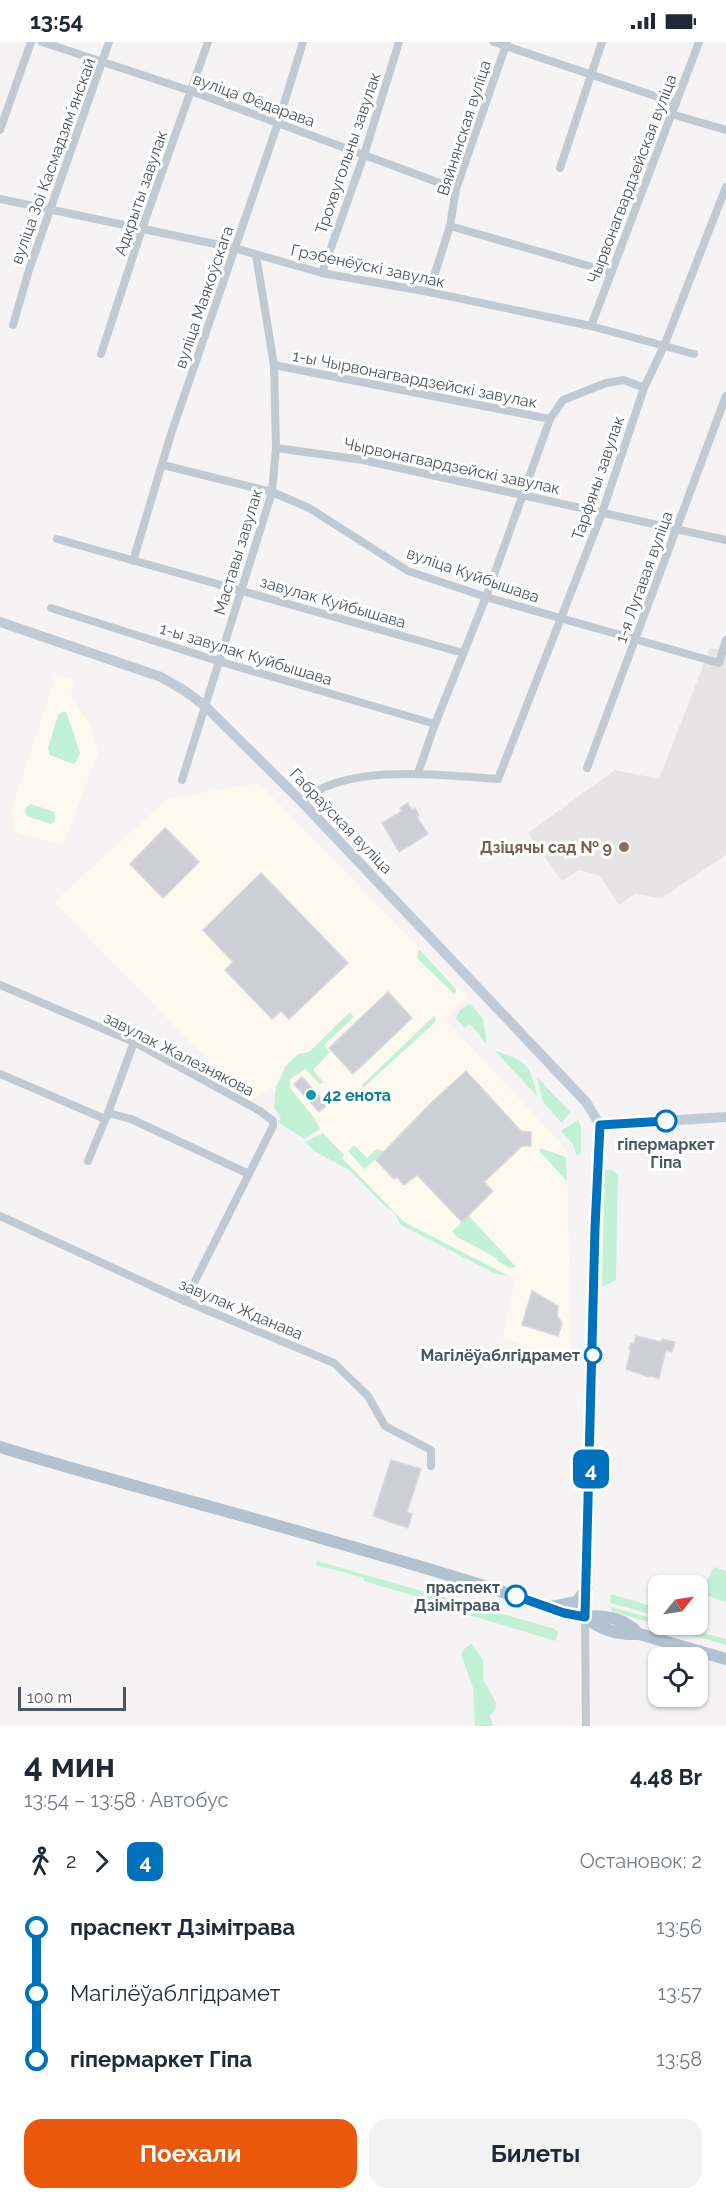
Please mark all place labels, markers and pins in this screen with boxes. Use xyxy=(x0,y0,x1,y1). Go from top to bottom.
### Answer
place label: Дзіцячы сад № 9 xyxy=(480,838,612,857)
marker: Дзіцячы сад № 9 xyxy=(617,840,631,854)
place label: 42 енота xyxy=(323,1086,391,1105)
marker: 42 енота xyxy=(304,1088,318,1102)
marker: гіпермаркет Гіпа xyxy=(655,1110,677,1132)
place label: гіпермаркет Гіпа xyxy=(617,1135,715,1172)
place label: Магілёўаблгідрамет xyxy=(421,1346,580,1365)
marker: Магілёўаблгідрамет xyxy=(584,1346,602,1364)
place label: праспект Дзімітрава xyxy=(414,1578,500,1615)
marker: праспект Дзімітрава xyxy=(505,1585,527,1607)

